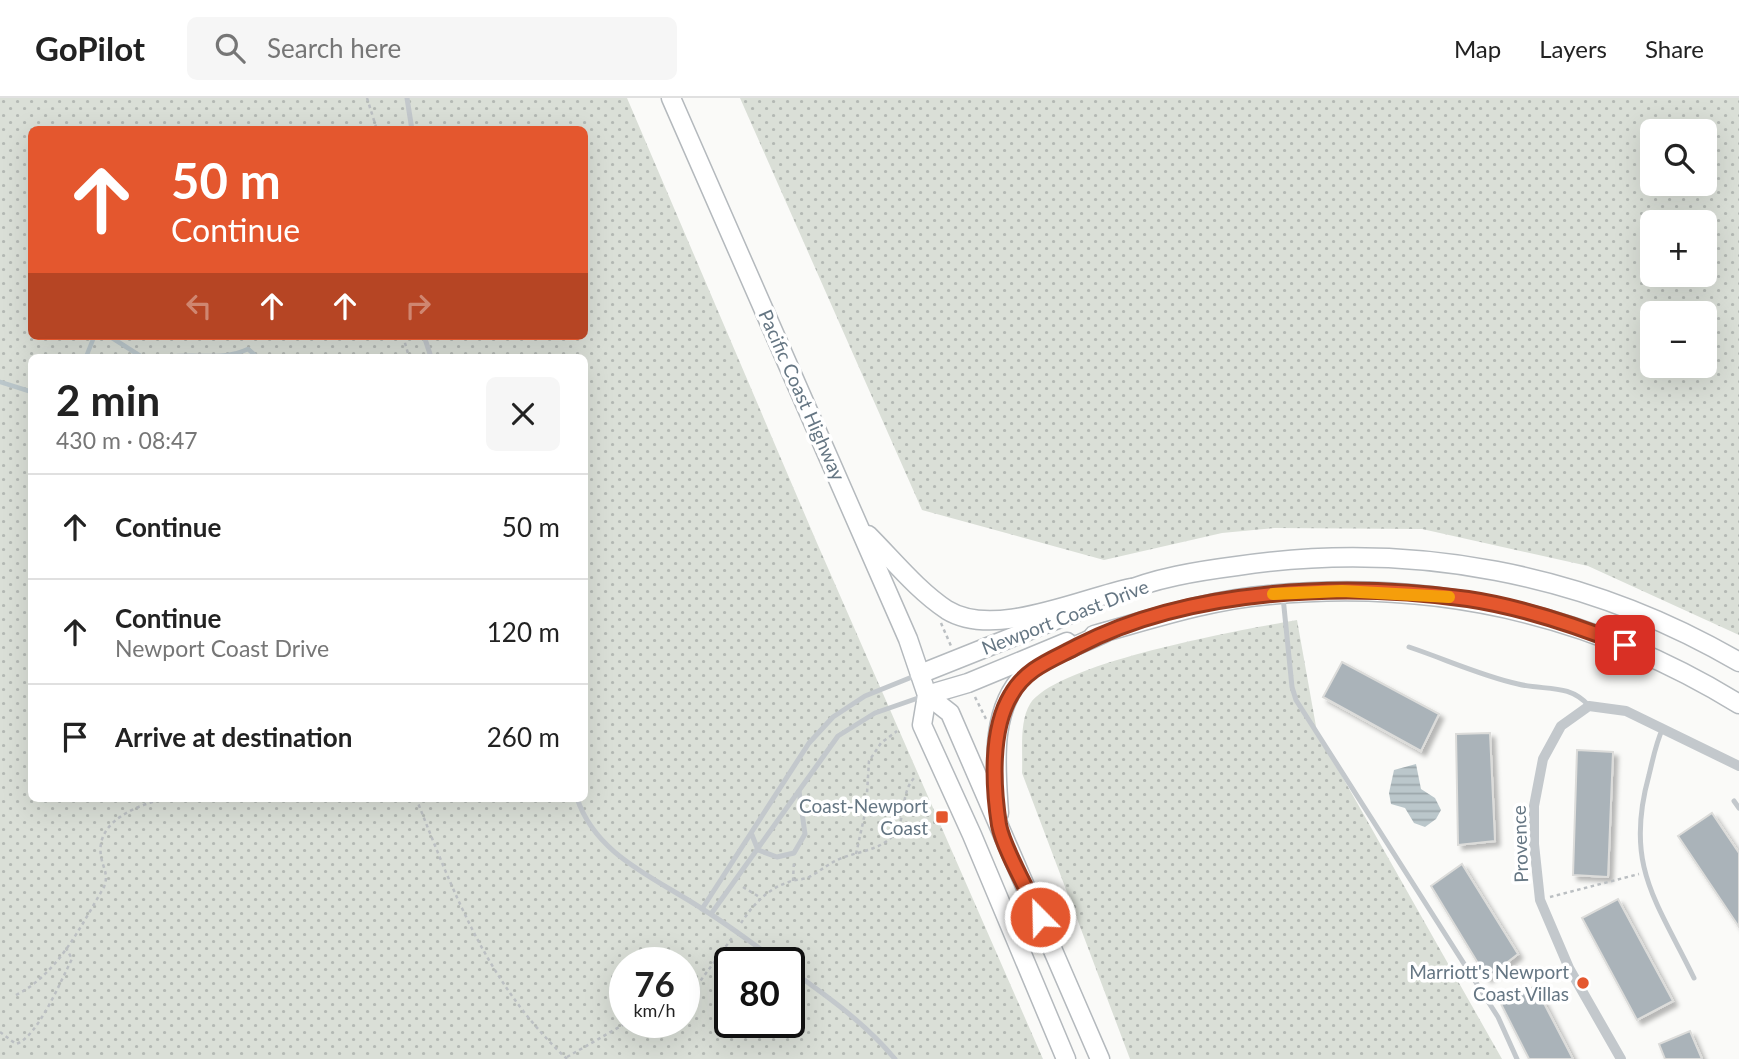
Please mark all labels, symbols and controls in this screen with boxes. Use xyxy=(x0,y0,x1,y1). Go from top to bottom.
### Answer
search box xyxy=(187,17,677,80)
text: GoPilot xyxy=(35,28,145,68)
icon: search xyxy=(211,29,249,67)
text: Search here xyxy=(267,32,401,64)
text: Map xyxy=(1454,34,1501,63)
text: Layers xyxy=(1539,34,1607,63)
text: Share xyxy=(1645,34,1704,63)
map controls xyxy=(1640,119,1717,378)
button: search xyxy=(1640,119,1717,196)
text: 50 m xyxy=(171,151,281,209)
icon: ahead xyxy=(56,154,147,245)
text: Continue xyxy=(171,210,300,249)
button: + xyxy=(1640,210,1717,287)
icon: left xyxy=(180,287,218,325)
icon: ahead xyxy=(253,287,291,325)
icon: ahead xyxy=(326,287,364,325)
icon: right xyxy=(399,287,437,325)
button: − xyxy=(1640,301,1717,378)
street label: Pacific Coast Highway xyxy=(754,306,851,484)
text: 2 min xyxy=(56,375,160,425)
button: close xyxy=(486,377,560,451)
text: 430 m · 08:47 xyxy=(56,426,198,454)
icon: ahead xyxy=(56,508,94,546)
text: Continue xyxy=(115,511,221,543)
text: 50 m xyxy=(502,511,560,543)
street label: Newport Coast Drive xyxy=(978,574,1152,659)
text: Continue xyxy=(115,602,221,634)
icon: ahead xyxy=(56,613,94,651)
pin xyxy=(1595,615,1655,675)
text: 120 m xyxy=(487,616,560,648)
icon: arrive xyxy=(1606,626,1644,664)
text: Newport Coast Drive xyxy=(115,634,329,662)
icon: arrive xyxy=(56,718,94,756)
text: Arrive at destination xyxy=(115,721,352,753)
text: 260 m xyxy=(487,721,560,753)
place label: Coast-Newport Coast xyxy=(799,794,928,839)
street label: Provence xyxy=(1507,805,1532,883)
marker: Coast-Newport Coast xyxy=(934,809,950,825)
position arrow xyxy=(1003,880,1077,954)
speed limit sign: 80 xyxy=(714,947,805,1038)
place label: Marriott's Newport Coast Villas xyxy=(1409,960,1569,1005)
text: 76 xyxy=(634,962,675,1004)
marker: Marriott's Newport Coast Villas xyxy=(1575,975,1591,991)
text: km/h xyxy=(633,999,676,1021)

